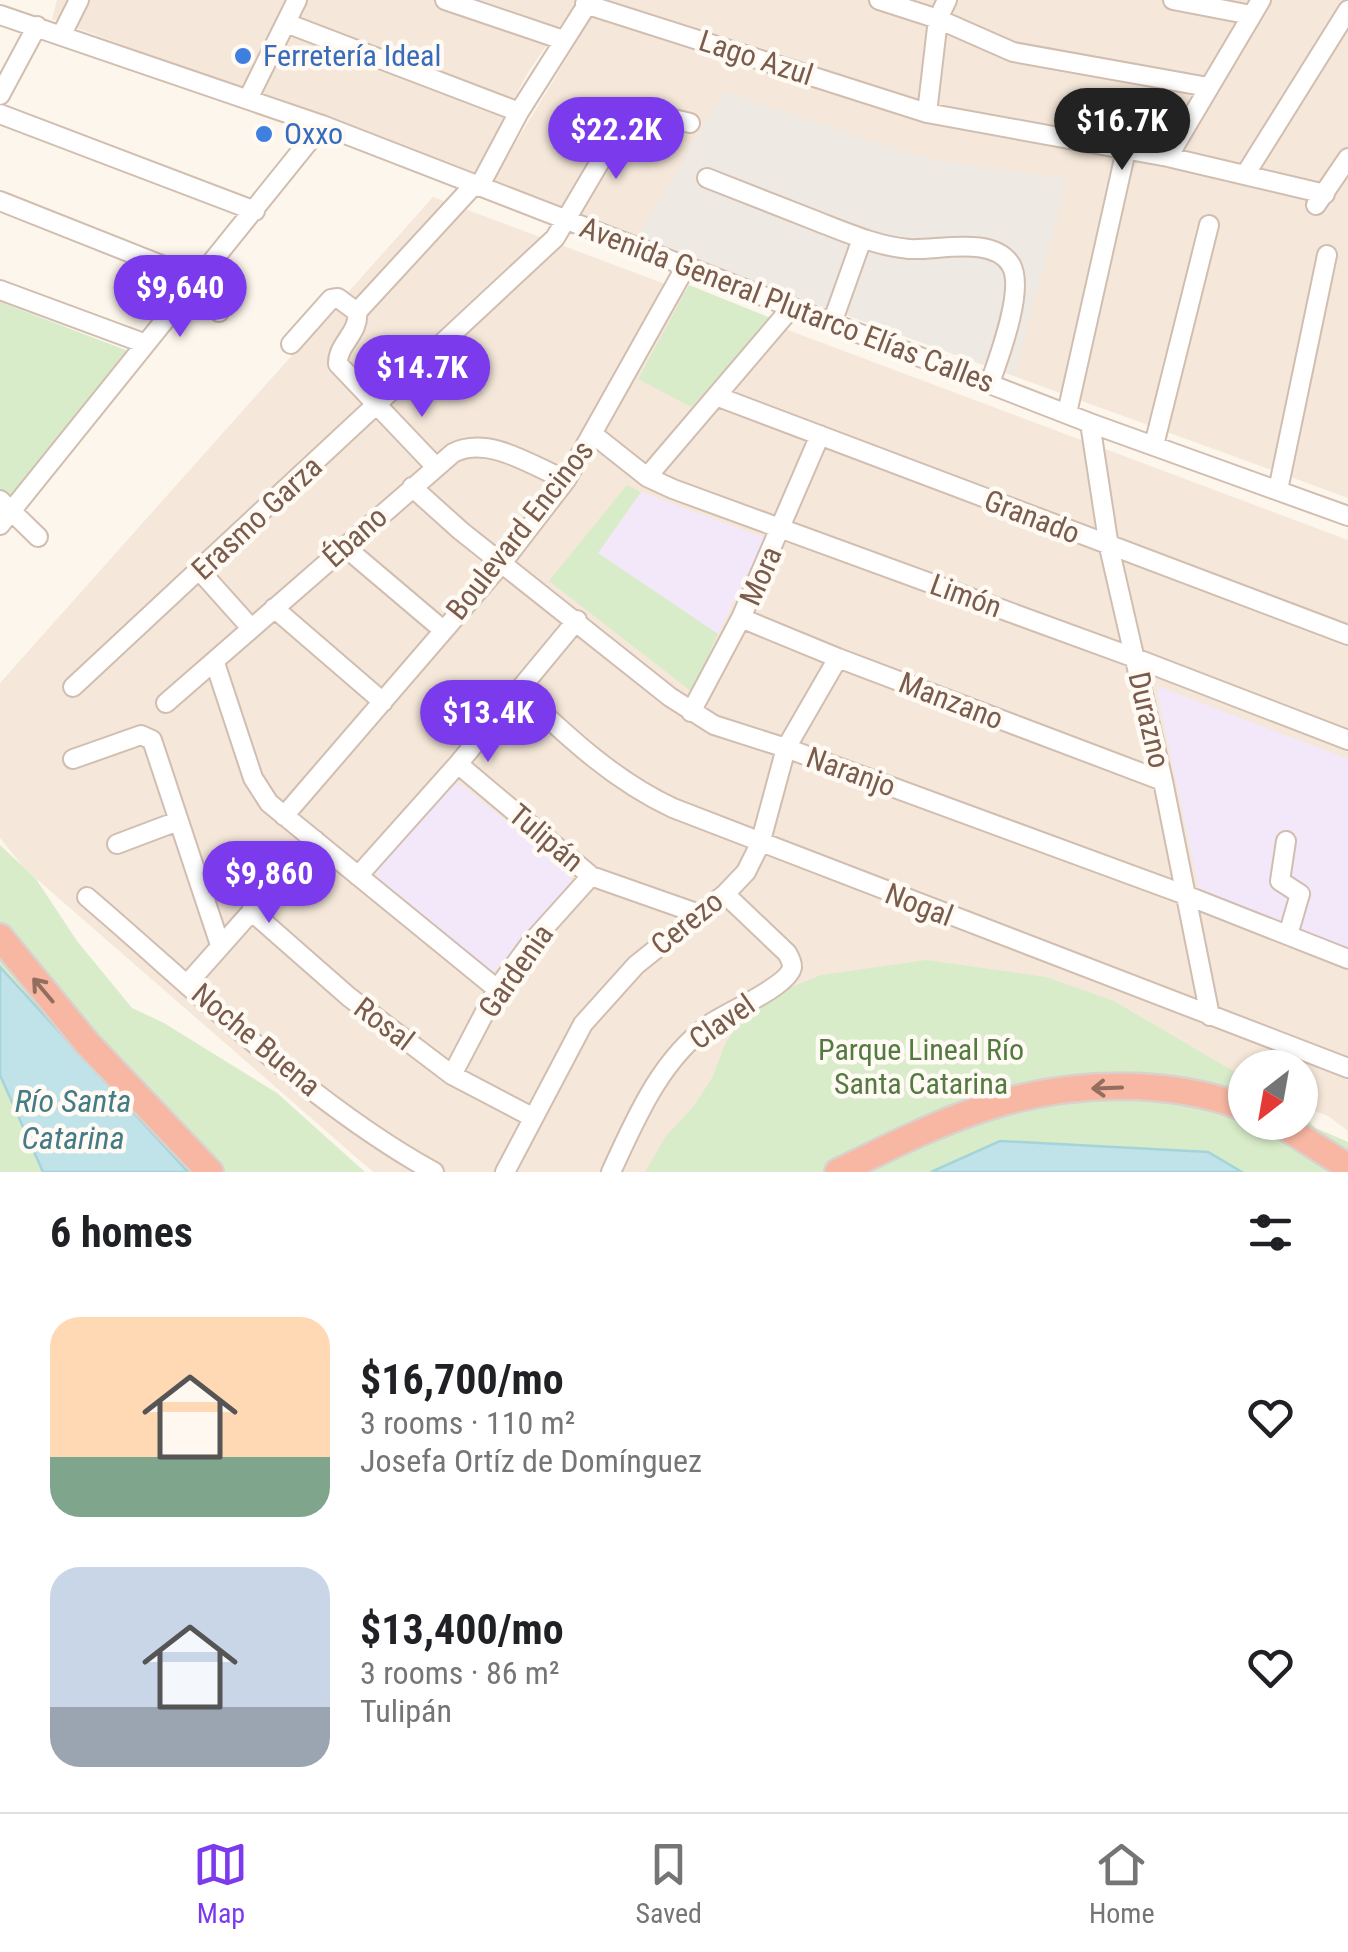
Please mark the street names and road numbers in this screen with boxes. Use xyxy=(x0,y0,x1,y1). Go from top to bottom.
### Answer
street label: Lago Azul xyxy=(695,23,817,92)
street label: Avenida General Plutarco Elías Calles xyxy=(575,209,999,400)
street label: Boulevard Encinos xyxy=(439,433,600,626)
street label: Erasmo Garza xyxy=(184,449,329,587)
street label: Granado xyxy=(979,482,1085,551)
street label: Ébano xyxy=(316,499,394,574)
street label: Mora xyxy=(732,541,789,611)
street label: Limón xyxy=(926,567,1007,625)
street label: Manzano xyxy=(894,665,1008,736)
street label: Durazno xyxy=(1121,669,1177,771)
street label: Naranjo xyxy=(802,739,900,804)
street label: Tulipán xyxy=(502,797,591,879)
street label: Nogal xyxy=(880,876,958,933)
street label: Cerezo xyxy=(644,883,730,962)
street label: Gardenia xyxy=(471,917,560,1024)
street label: Noche Buena xyxy=(185,976,328,1103)
street label: Clavel xyxy=(682,987,761,1056)
street label: Rosal xyxy=(347,990,421,1057)

